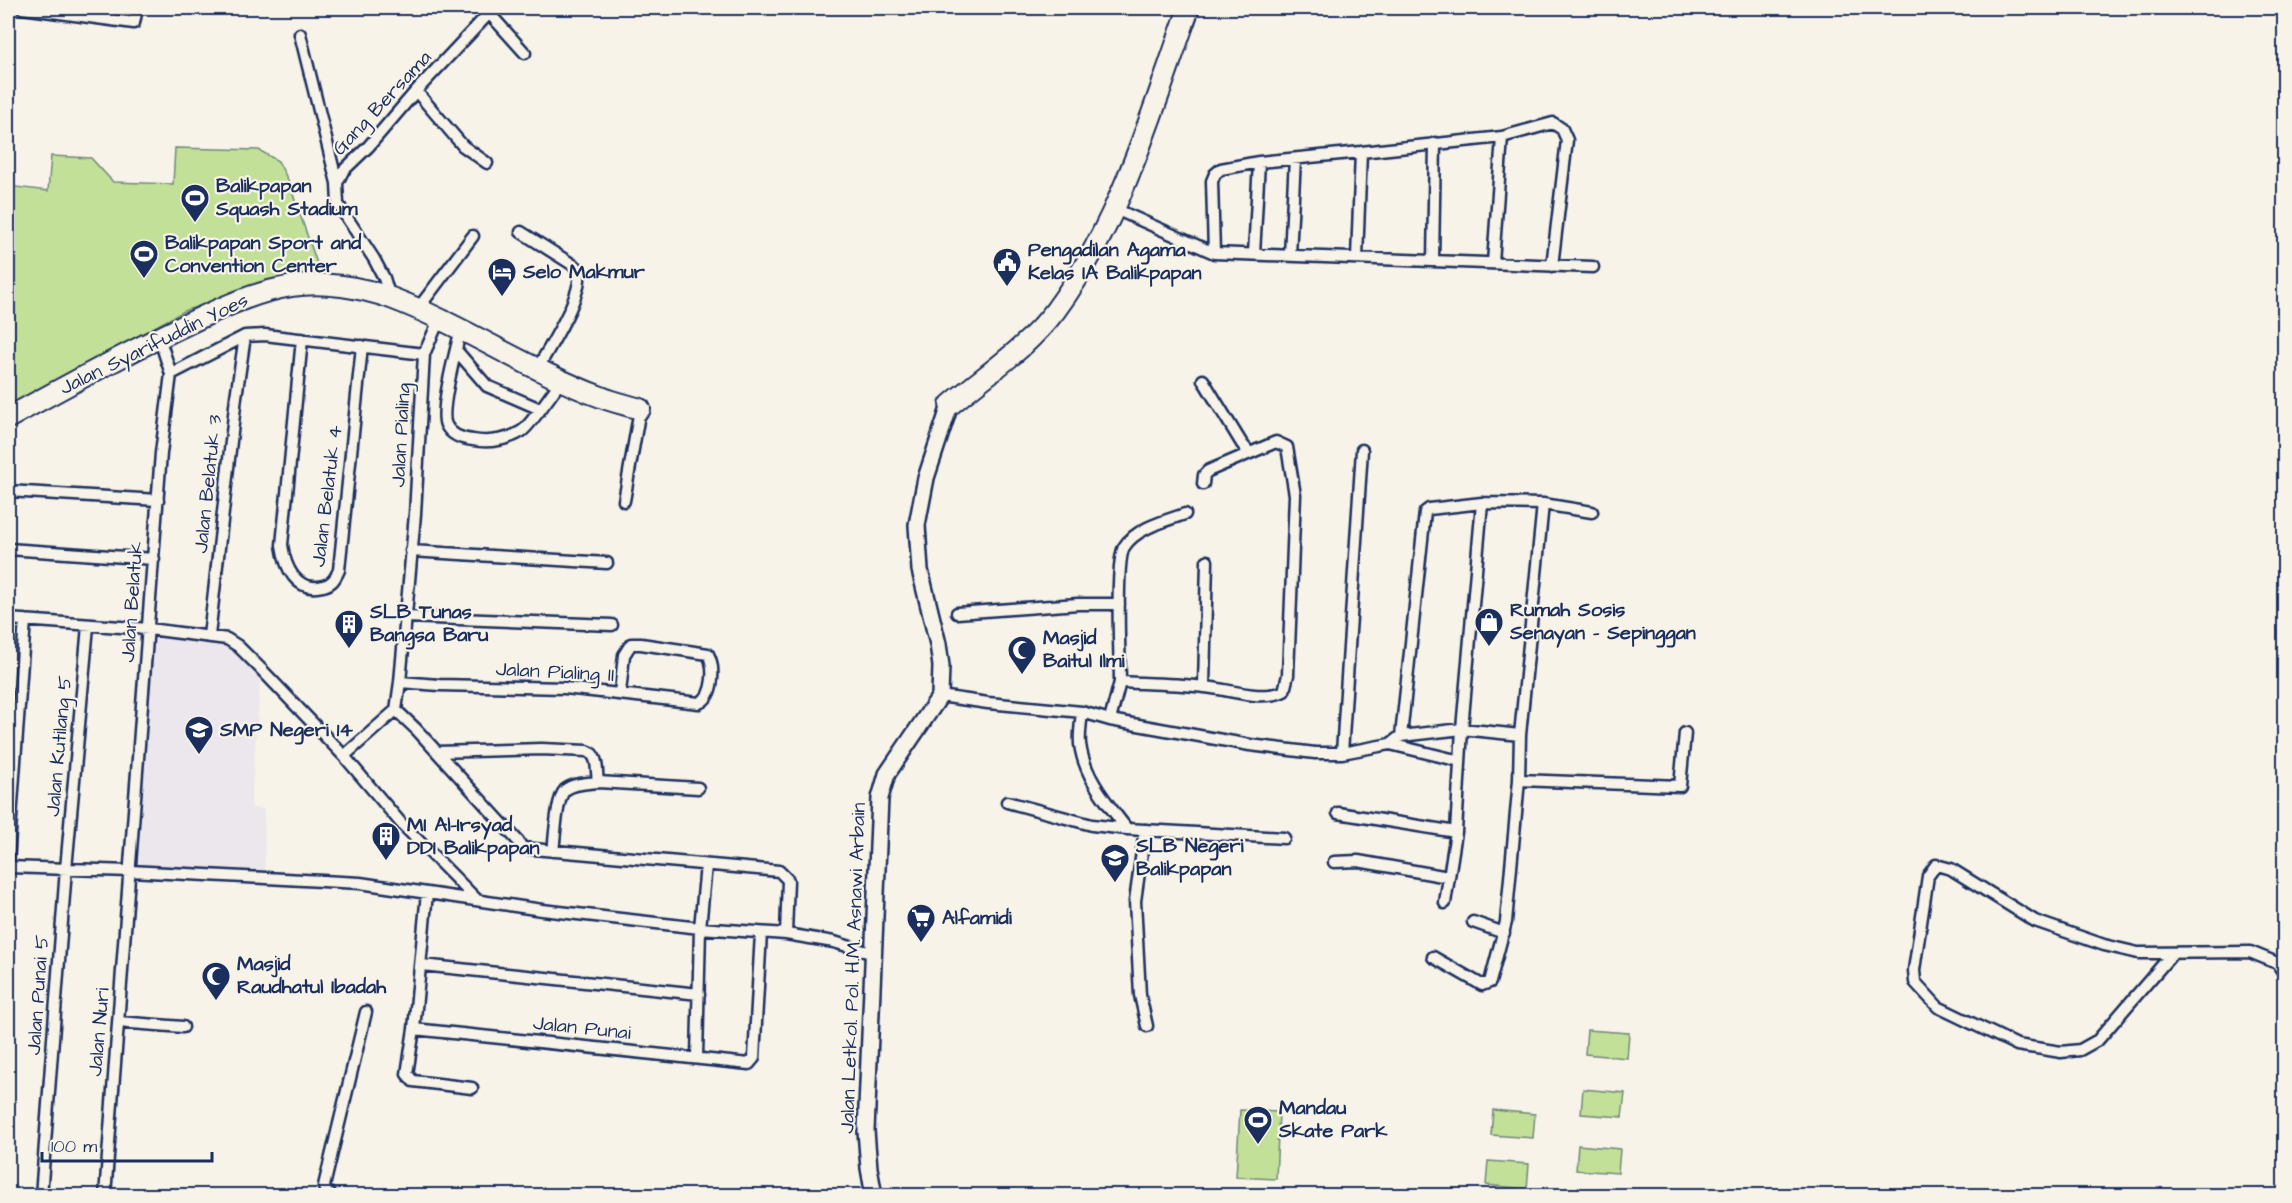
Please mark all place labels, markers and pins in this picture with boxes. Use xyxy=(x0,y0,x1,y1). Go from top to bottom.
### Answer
place label: Balikpapan Squash Stadium xyxy=(215,172,358,223)
sports icon: Balikpapan Squash Stadium xyxy=(179,182,211,224)
place label: Balikpapan Sport and Convention Center xyxy=(165,229,362,280)
place label: Pengadilan Agama Kelas IA Balikpapan xyxy=(1028,236,1202,287)
sports icon: Balikpapan Sport and Convention Center xyxy=(128,238,160,280)
public building icon: Pengadilan Agama Kelas IA Balikpapan xyxy=(991,246,1023,288)
hotel icon: Selo Makmur xyxy=(486,256,518,298)
place label: Selo Makmur xyxy=(522,258,646,286)
place label: Rumah Sosis Senayan - Sepinggan xyxy=(1509,596,1696,648)
place label: SLB Tunas Bangsa Baru xyxy=(369,598,489,650)
shop icon: Rumah Sosis Senayan - Sepinggan xyxy=(1473,606,1505,648)
building icon: SLB Tunas Bangsa Baru xyxy=(333,608,365,650)
place label: Masjid Baitul Ilmi xyxy=(1043,624,1126,675)
mosque icon: Masjid Baitul Ilmi xyxy=(1006,634,1038,676)
school or university icon: SMP Negeri 14 xyxy=(183,714,215,756)
place label: SMP Negeri 14 xyxy=(219,716,353,745)
place label: MI Al-Irsyad DDI Balikpapan xyxy=(407,811,539,862)
building icon: MI Al-Irsyad DDI Balikpapan xyxy=(370,820,402,862)
place label: SLB Negeri Balikpapan xyxy=(1135,832,1244,883)
school or university icon: SLB Negeri Balikpapan xyxy=(1099,842,1131,884)
supermarket icon: Alfamidi xyxy=(905,902,937,944)
place label: Alfamidi xyxy=(942,904,1013,932)
place label: Masjid Raudhatul Ibadah xyxy=(237,950,387,1001)
mosque icon: Masjid Raudhatul Ibadah xyxy=(200,960,232,1002)
place label: Mandau Skate Park xyxy=(1278,1094,1388,1145)
sports icon: Mandau Skate Park xyxy=(1242,1104,1274,1146)

